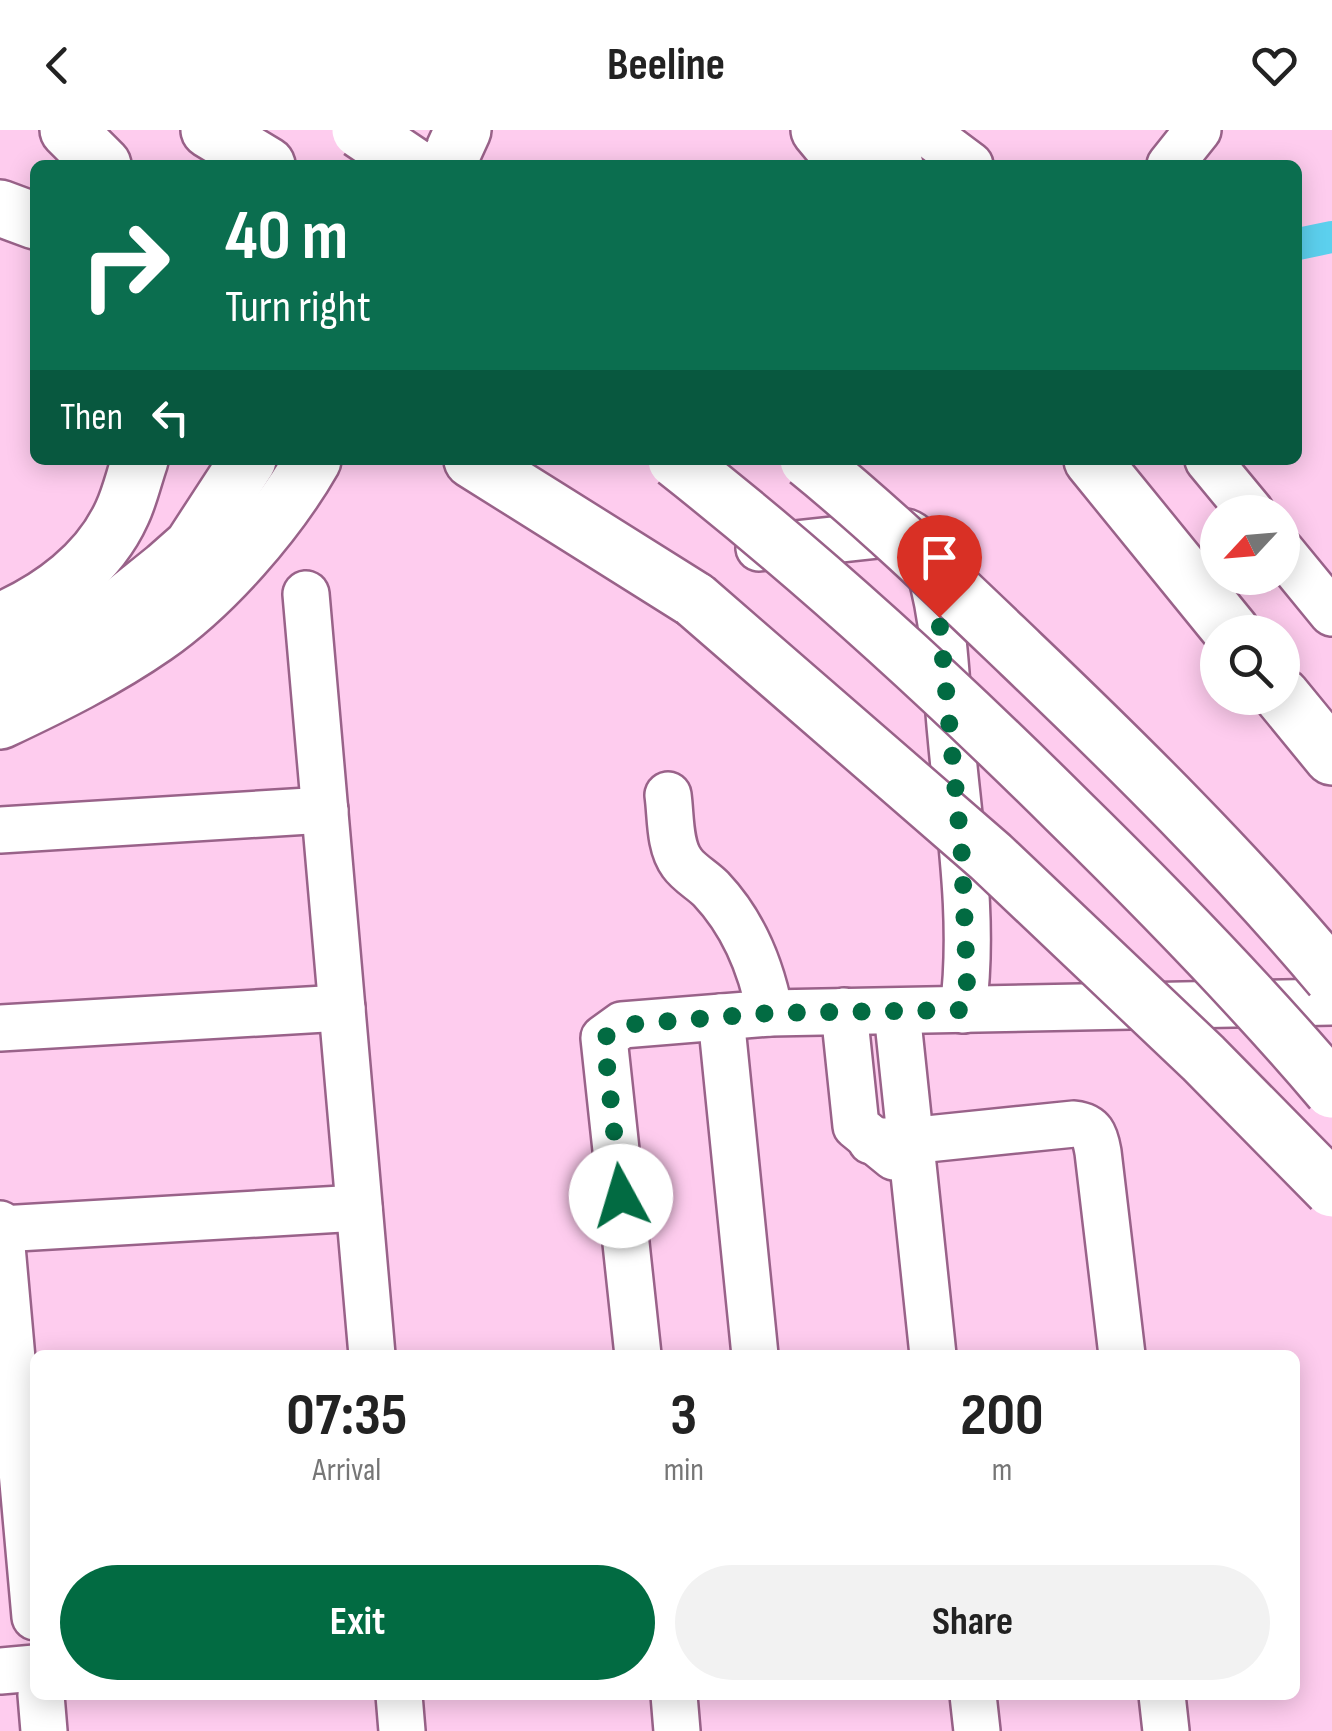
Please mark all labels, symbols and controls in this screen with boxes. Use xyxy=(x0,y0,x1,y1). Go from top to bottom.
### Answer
icon: back xyxy=(30,38,85,93)
text: Beeline xyxy=(607,38,725,93)
icon: heart xyxy=(1247,38,1302,93)
text: 40 m xyxy=(225,195,348,279)
icon: right xyxy=(60,200,190,330)
text: Turn right xyxy=(225,280,371,335)
icon: left xyxy=(143,390,198,445)
text: Then xyxy=(60,395,123,440)
north arrow xyxy=(1200,495,1300,595)
map controls xyxy=(1200,495,1300,715)
pin xyxy=(897,515,982,618)
icon: arrive xyxy=(912,530,967,585)
button: search xyxy=(1200,615,1300,715)
position arrow xyxy=(569,1144,673,1248)
text: 07:35 xyxy=(286,1380,407,1452)
text: 3 xyxy=(670,1380,697,1452)
text: 200 xyxy=(960,1380,1044,1452)
text: Arrival xyxy=(312,1451,381,1490)
text: min xyxy=(664,1451,704,1490)
text: m xyxy=(992,1451,1012,1490)
button: Exit xyxy=(60,1565,655,1680)
button: Share xyxy=(675,1565,1270,1680)

